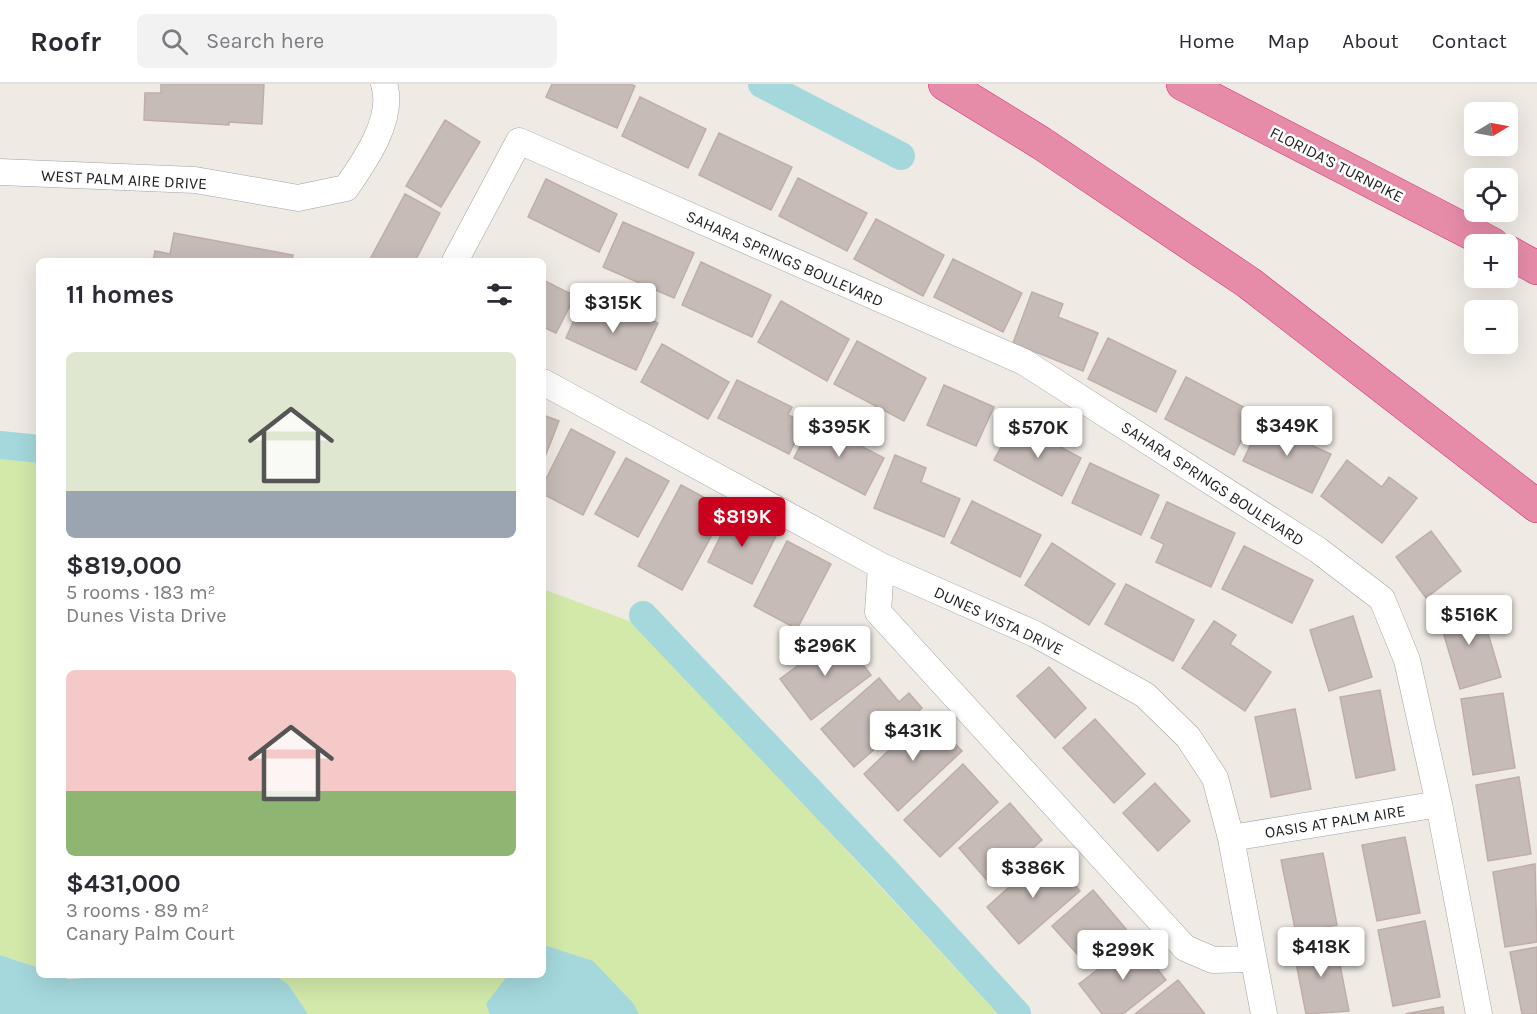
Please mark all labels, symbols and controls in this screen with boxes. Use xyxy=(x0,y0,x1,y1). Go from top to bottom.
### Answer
search box xyxy=(137,14,557,68)
text: Roofr xyxy=(30,25,101,58)
icon: search xyxy=(158,25,191,58)
text: Search here xyxy=(206,28,324,54)
text: Home xyxy=(1179,29,1235,53)
text: Map xyxy=(1268,29,1309,53)
text: About xyxy=(1342,29,1399,53)
text: Contact xyxy=(1432,29,1507,53)
north arrow xyxy=(1464,102,1518,156)
map controls xyxy=(1464,102,1518,354)
street label: FLORIDA'S TURNPIKE xyxy=(1267,123,1407,206)
street label: WEST PALM AIRE DRIVE xyxy=(41,166,207,193)
button: locate xyxy=(1464,168,1518,222)
street label: SAHARA SPRINGS BOULEVARD xyxy=(683,206,887,311)
button: + xyxy=(1464,234,1518,288)
icon: filters xyxy=(483,278,516,311)
text: 11 homes xyxy=(66,279,174,310)
pin: $315K xyxy=(571,283,655,334)
text: $315K xyxy=(584,291,642,314)
button: − xyxy=(1464,300,1518,354)
icon: home xyxy=(237,391,345,499)
pin: $349K xyxy=(1245,406,1329,457)
pin: $395K xyxy=(797,407,881,458)
pin: $570K xyxy=(996,408,1080,459)
text: $349K xyxy=(1255,414,1319,437)
text: $395K xyxy=(807,415,871,438)
text: $570K xyxy=(1007,416,1069,439)
street label: SAHARA SPRINGS BOULEVARD xyxy=(1118,417,1308,550)
pin: $819K xyxy=(700,497,784,548)
text: $819K xyxy=(712,505,772,528)
text: $819,000 xyxy=(66,550,182,581)
text: 5 rooms · 183 m² xyxy=(66,581,216,604)
street label: DUNES VISTA DRIVE xyxy=(931,582,1067,659)
pin: $516K xyxy=(1427,595,1511,646)
text: $516K xyxy=(1440,603,1498,626)
text: Dunes Vista Drive xyxy=(66,604,227,627)
pin: $296K xyxy=(783,626,867,677)
text: $296K xyxy=(793,634,857,657)
icon: home xyxy=(237,709,345,817)
pin: $431K xyxy=(871,711,955,762)
text: $431K xyxy=(884,719,942,742)
street label: OASIS AT PALM AIRE xyxy=(1263,801,1407,842)
pin: $386K xyxy=(991,848,1075,899)
text: $386K xyxy=(1001,856,1065,879)
text: $431,000 xyxy=(66,868,181,899)
text: 3 rooms · 89 m² xyxy=(66,899,209,922)
text: Canary Palm Court xyxy=(66,922,235,945)
pin: $418K xyxy=(1279,927,1363,978)
pin: $299K xyxy=(1081,930,1165,981)
text: $418K xyxy=(1292,935,1350,958)
text: $299K xyxy=(1091,938,1155,961)

